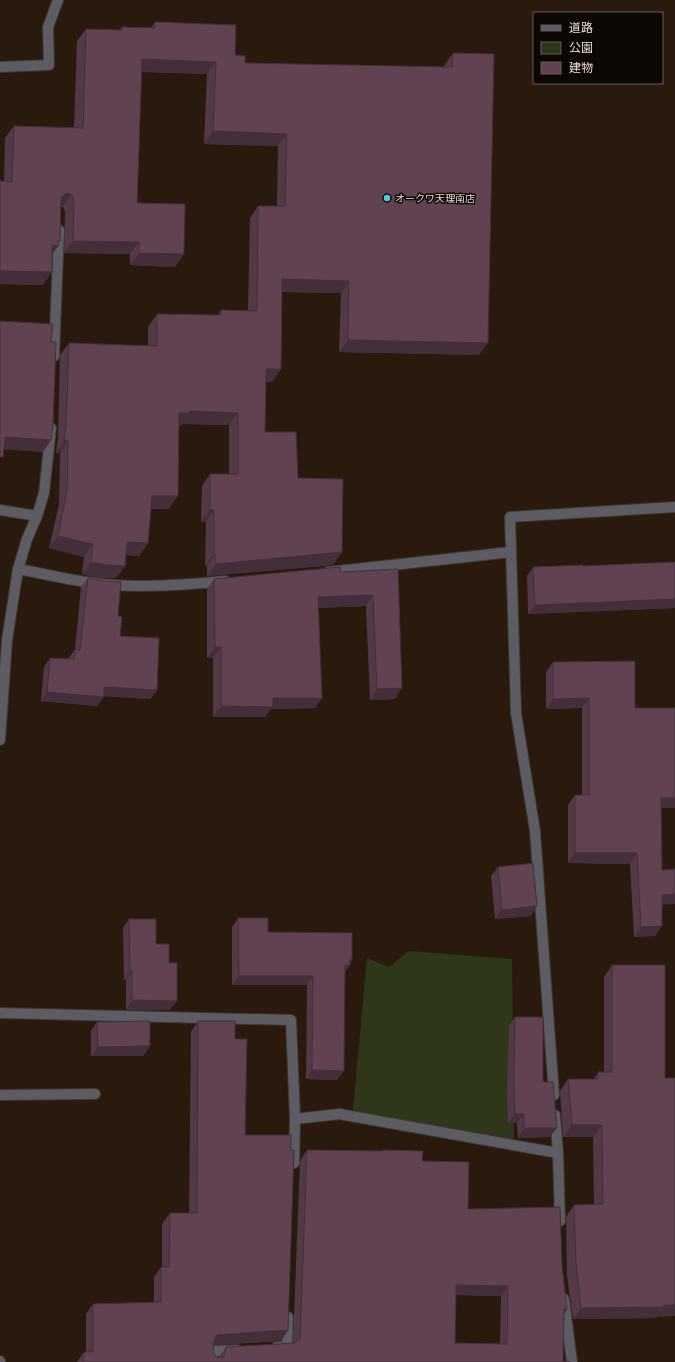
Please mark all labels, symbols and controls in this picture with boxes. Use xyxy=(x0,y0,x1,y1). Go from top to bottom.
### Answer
legend xyxy=(533,12,663,84)
text: 道路 xyxy=(569,21,593,35)
text: 公園 xyxy=(569,41,593,55)
text: 建物 xyxy=(569,61,593,75)
marker: オークワ天理南店 xyxy=(382,193,392,203)
place label: オークワ天理南店 xyxy=(395,193,475,204)

